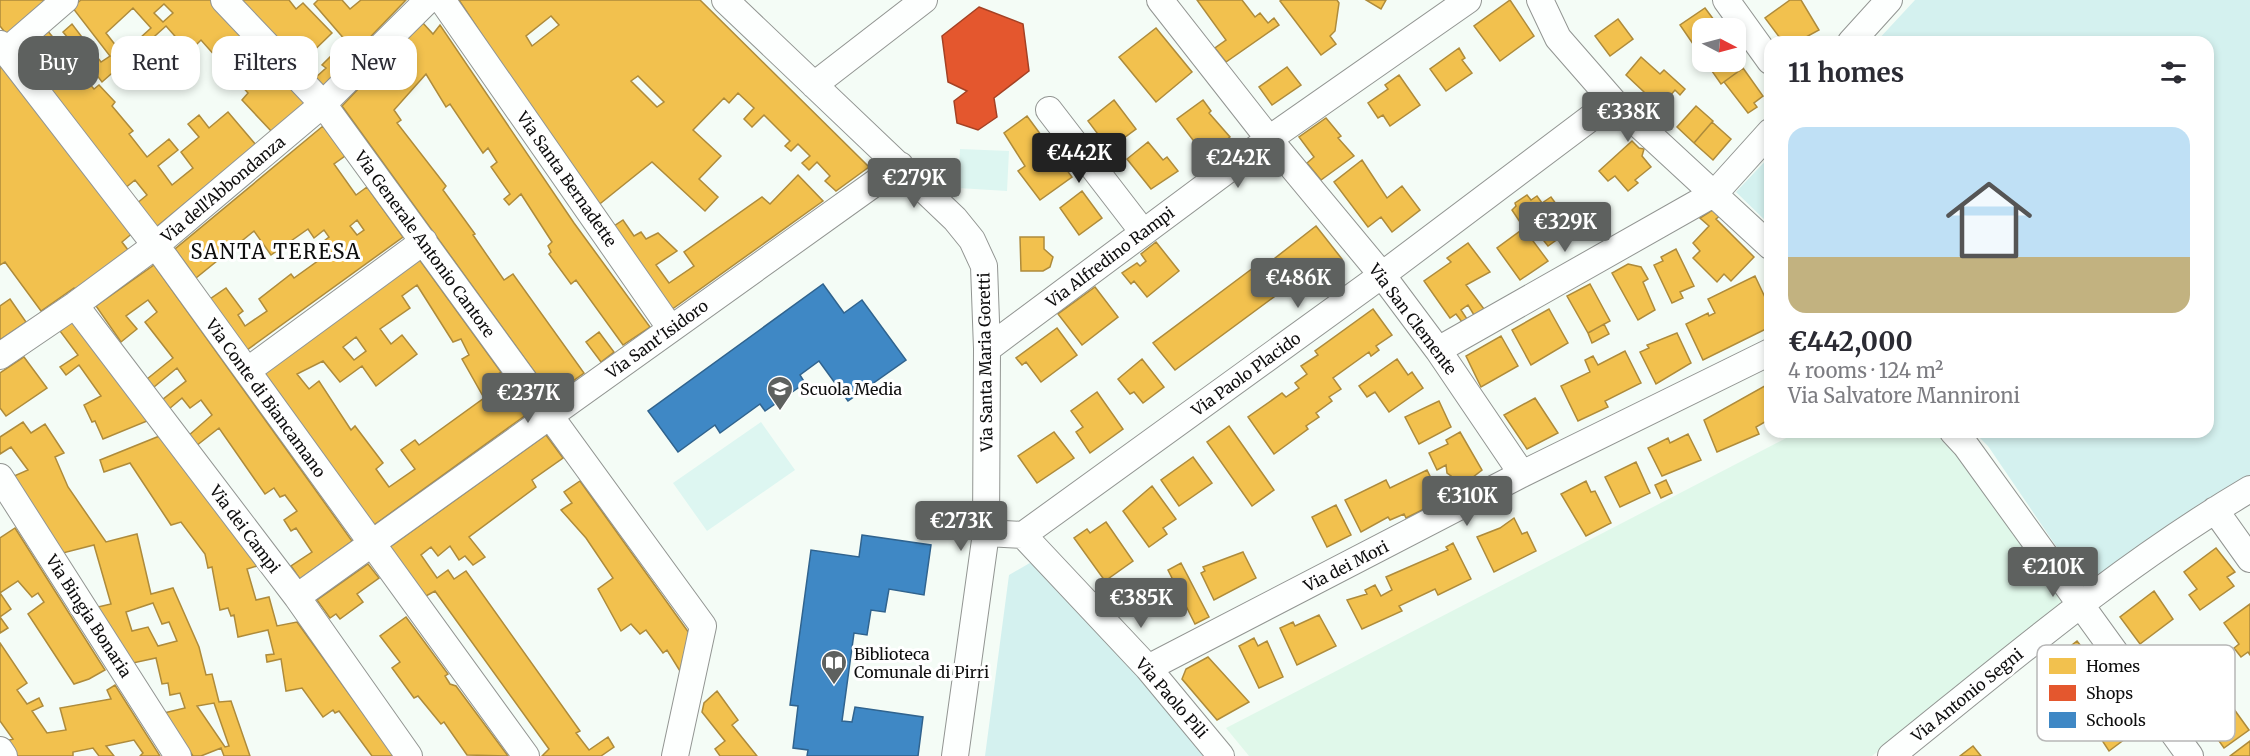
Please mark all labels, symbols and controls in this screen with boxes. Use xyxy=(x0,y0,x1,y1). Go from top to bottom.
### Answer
north arrow xyxy=(1692,18,1746,72)
map controls xyxy=(1692,18,1746,72)
chip: Buy xyxy=(18,36,99,90)
chip: Rent xyxy=(111,36,200,90)
chip: Filters xyxy=(212,36,318,90)
chip: New xyxy=(330,36,417,90)
text: 11 homes xyxy=(1788,56,1904,89)
icon: filters xyxy=(2157,56,2190,89)
pin: €338K xyxy=(1586,92,1670,143)
text: €338K xyxy=(1596,99,1660,124)
street label: Via Santa Bernadette xyxy=(512,107,621,250)
street label: Via dell'Abbondanza xyxy=(156,131,289,247)
pin: €442K xyxy=(1037,133,1121,184)
pin: €242K xyxy=(1196,138,1280,189)
text: €442K xyxy=(1046,140,1112,165)
text: €242K xyxy=(1206,145,1270,170)
street label: Via Generale Antonio Cantore xyxy=(350,146,499,341)
pin: €279K xyxy=(872,158,956,209)
text: €279K xyxy=(882,165,946,190)
icon: home xyxy=(1935,166,2043,274)
street label: Via Alfredino Rampi xyxy=(1041,202,1178,312)
pin: €329K xyxy=(1523,202,1607,253)
text: €329K xyxy=(1533,209,1597,234)
district label: SANTA TERESA xyxy=(191,239,361,264)
pin: €486K xyxy=(1256,258,1340,309)
street label: Via San Clemente xyxy=(1364,259,1461,378)
text: €486K xyxy=(1265,265,1331,290)
street label: Via Santa Maria Goretti xyxy=(973,272,997,453)
street label: Via Sant'Isidoro xyxy=(601,295,712,383)
street label: Via Conte di Biancamano xyxy=(201,314,330,481)
text: €442,000 xyxy=(1788,325,1913,358)
street label: Via Paolo Placido xyxy=(1187,328,1304,421)
text: 4 rooms · 124 m² xyxy=(1788,358,1943,383)
pin: €237K xyxy=(486,373,570,424)
school or university icon: Scuola Media xyxy=(765,374,795,412)
place label: Scuola Media xyxy=(800,379,902,399)
text: €237K xyxy=(496,380,560,405)
text: Via Salvatore Mannironi xyxy=(1788,383,2020,408)
pin: €310K xyxy=(1425,476,1509,527)
street label: Via dei Campi xyxy=(205,480,285,577)
text: €310K xyxy=(1436,483,1498,508)
pin: €273K xyxy=(919,501,1003,552)
text: €273K xyxy=(929,508,993,533)
street label: Via dei Mori xyxy=(1299,536,1392,596)
pin: €210K xyxy=(2011,547,2095,598)
street label: Via Bingia Bonaria xyxy=(41,550,136,682)
text: €210K xyxy=(2022,554,2084,579)
pin: €385K xyxy=(1099,578,1183,629)
text: €385K xyxy=(1109,585,1173,610)
place label: Biblioteca Comunale di Pirri xyxy=(854,644,989,682)
street label: Via Antonio Segni xyxy=(1906,644,2027,747)
legend xyxy=(2037,645,2235,741)
library icon: Biblioteca Comunale di Pirri xyxy=(819,648,849,686)
street label: Via Paolo Pili xyxy=(1131,653,1212,742)
text: Homes xyxy=(2086,656,2140,676)
text: Shops xyxy=(2086,683,2133,703)
text: Schools xyxy=(2086,710,2146,730)

